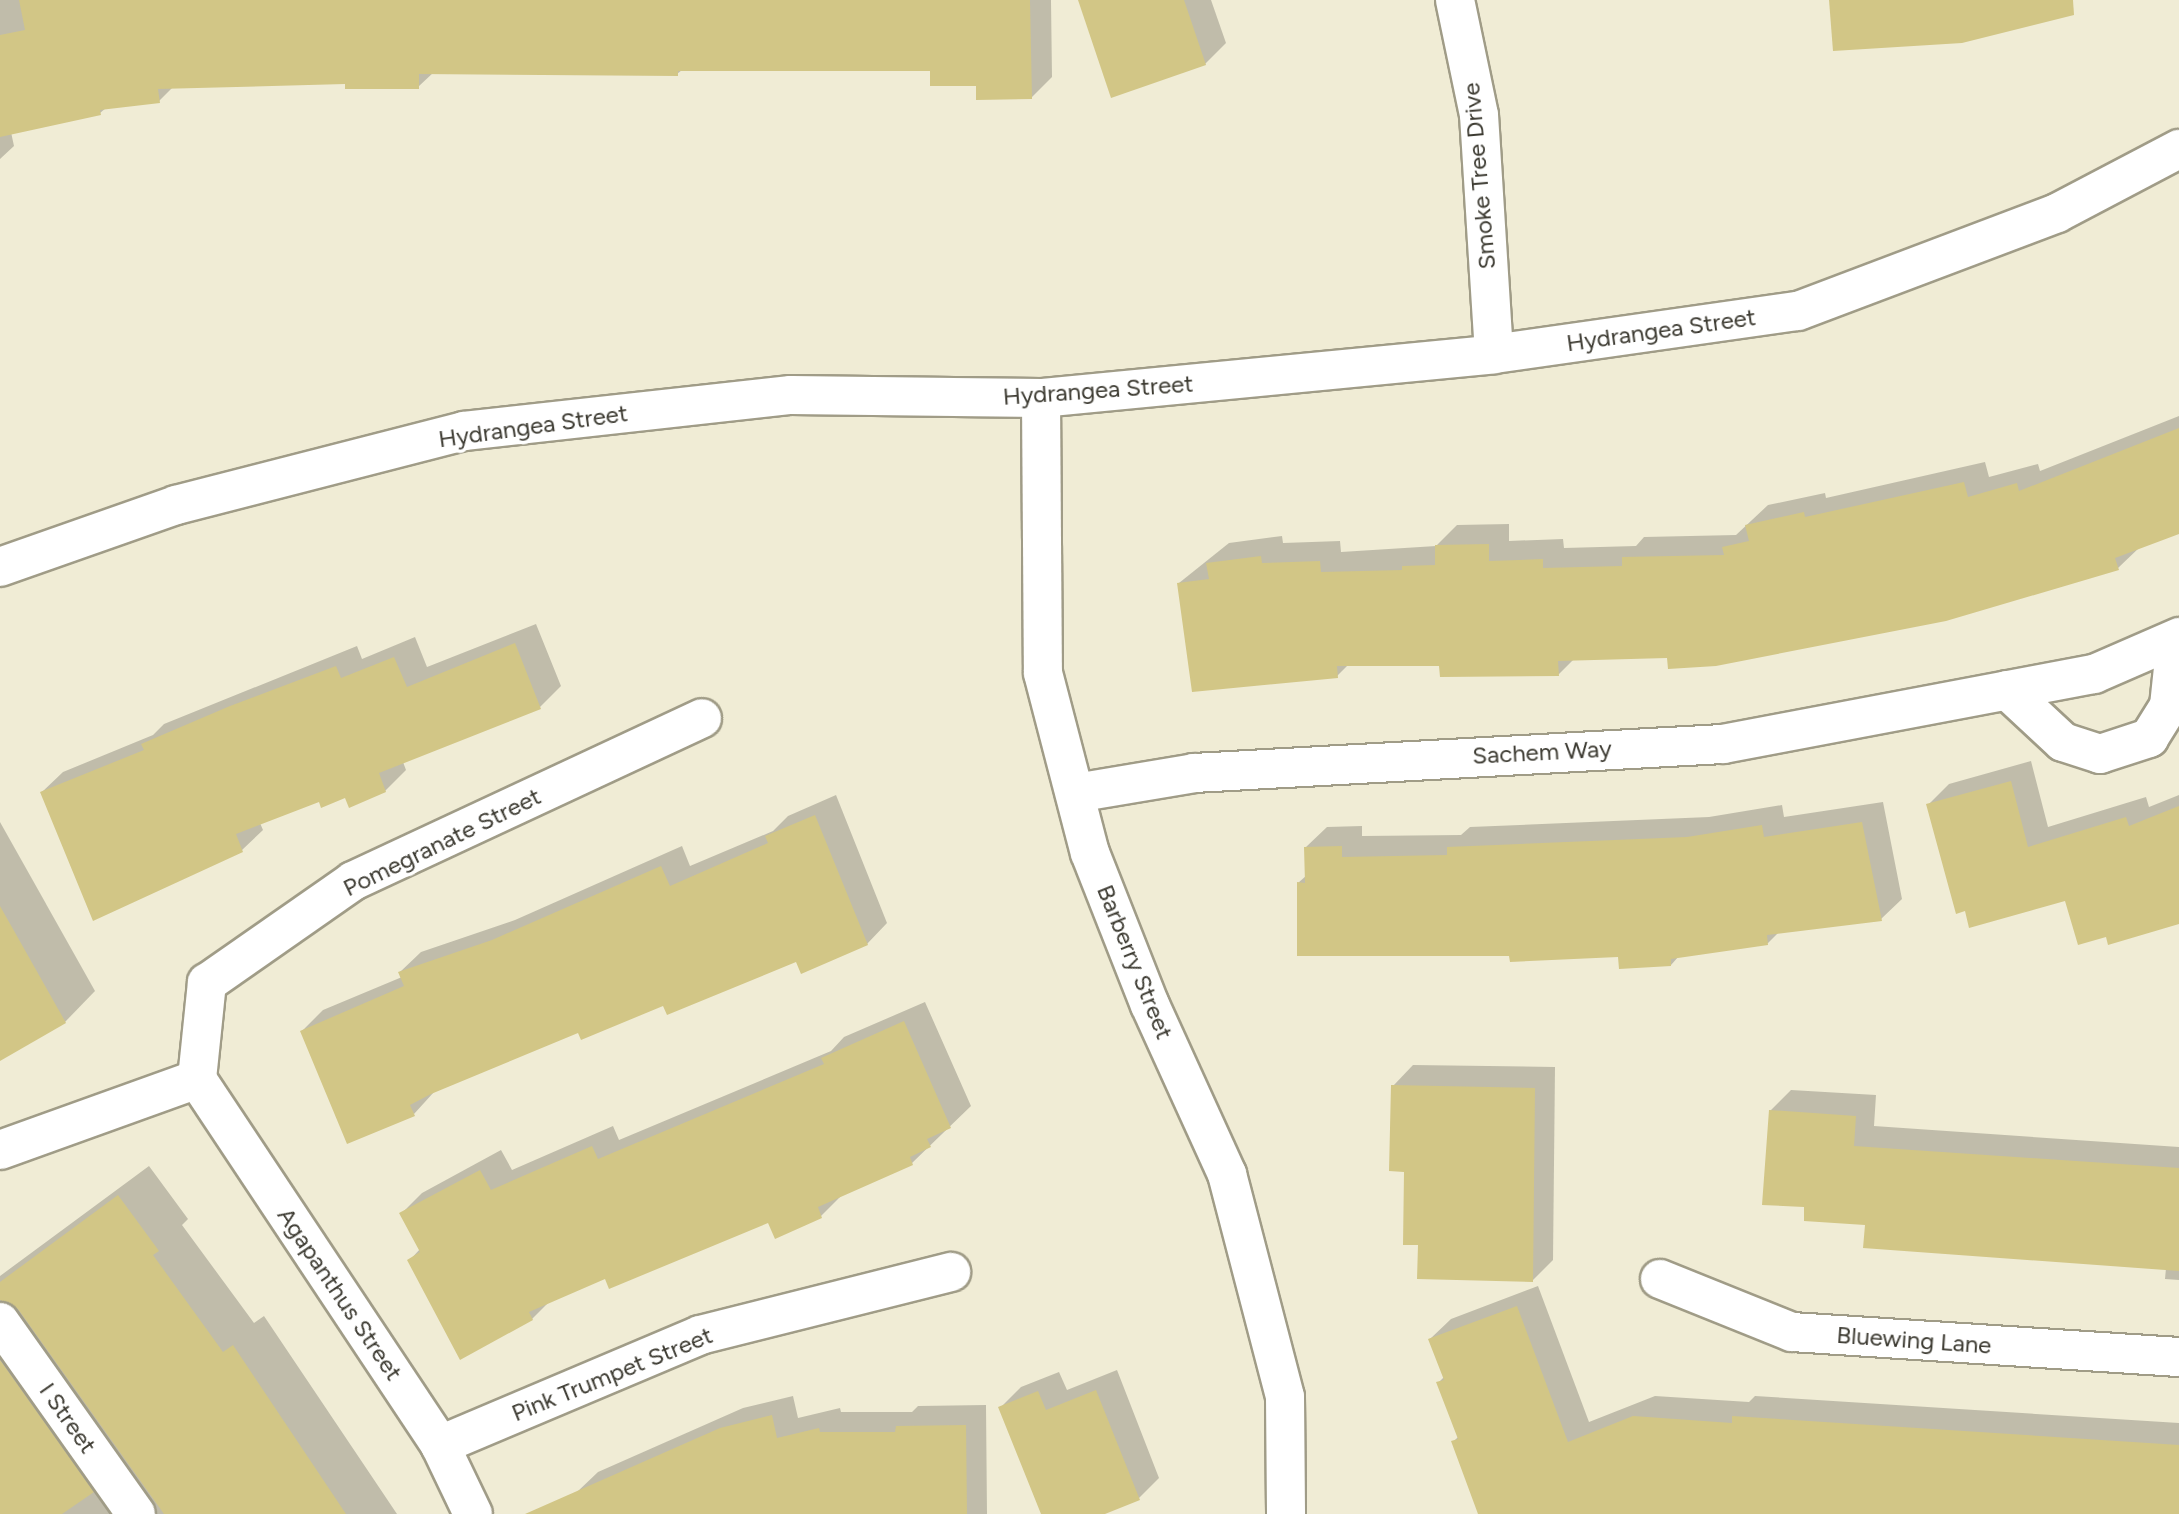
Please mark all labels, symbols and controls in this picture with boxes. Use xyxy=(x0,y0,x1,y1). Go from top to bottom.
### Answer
street label: Smoke Tree Drive xyxy=(1456,81,1502,271)
street label: Hydrangea Street xyxy=(1565,302,1757,358)
street label: Hydrangea Street xyxy=(1002,369,1194,411)
street label: Hydrangea Street xyxy=(437,398,629,454)
street label: Sachem Way xyxy=(1472,734,1612,770)
street label: Pomegranate Street xyxy=(338,782,546,902)
street label: Barberry Street xyxy=(1091,881,1179,1043)
street label: Agapanthus Street xyxy=(271,1202,409,1386)
street label: Bluewing Lane xyxy=(1836,1320,1992,1360)
street label: Pink Trumpet Street xyxy=(507,1321,717,1427)
street label: I Street xyxy=(33,1377,103,1459)

